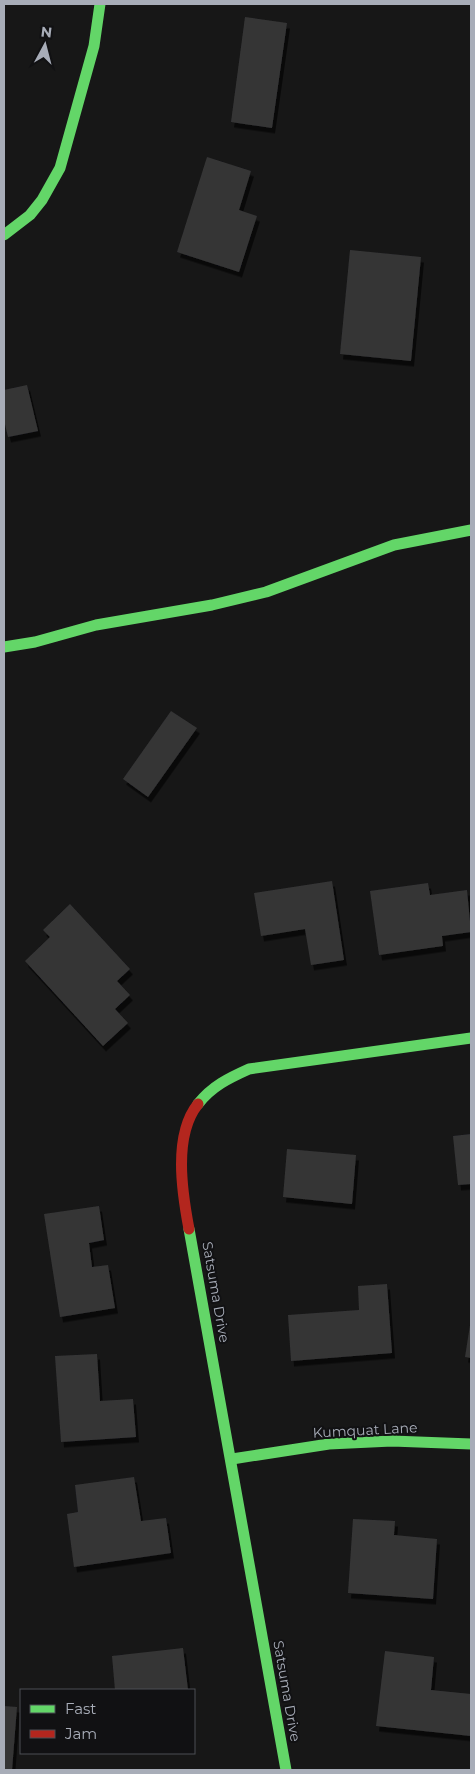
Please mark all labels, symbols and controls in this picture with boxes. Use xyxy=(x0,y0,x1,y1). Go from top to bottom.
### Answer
north arrow xyxy=(20,20,70,70)
text: N xyxy=(40,22,53,42)
street label: Satsuma Drive xyxy=(198,1240,234,1344)
street label: Kumquat Lane xyxy=(312,1418,418,1442)
street label: Satsuma Drive xyxy=(269,1639,305,1743)
legend xyxy=(20,1689,195,1754)
text: Fast xyxy=(65,1699,96,1718)
text: Jam xyxy=(64,1724,97,1743)

